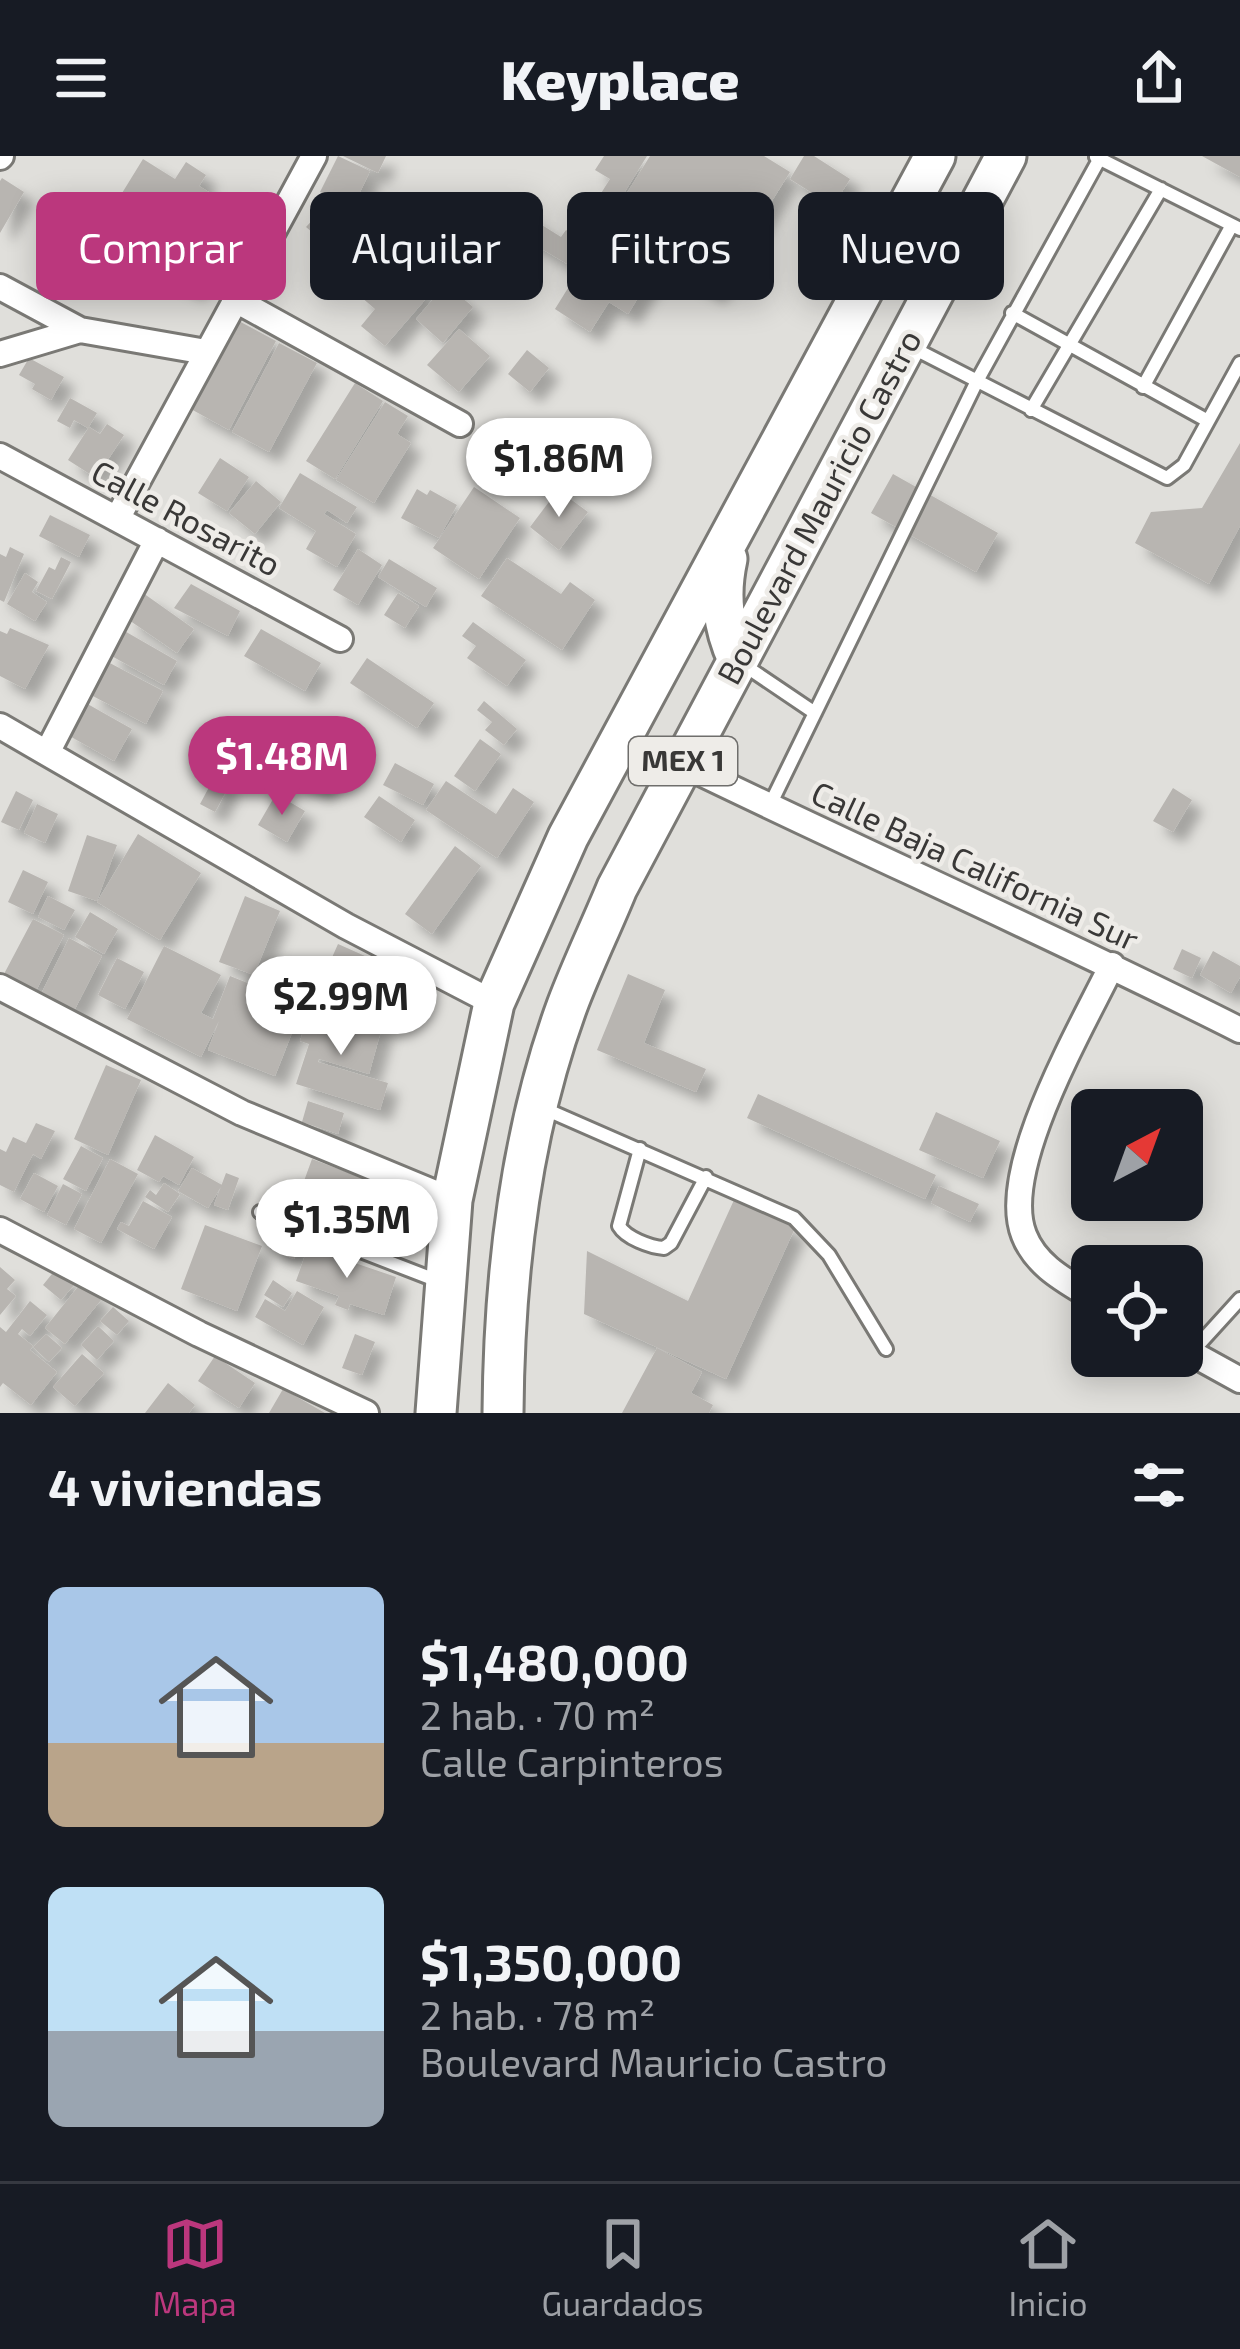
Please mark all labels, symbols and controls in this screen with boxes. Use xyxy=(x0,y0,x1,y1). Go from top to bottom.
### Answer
icon: menu xyxy=(48,45,114,111)
icon: share xyxy=(1126,45,1192,111)
text: Keyplace xyxy=(501,46,739,111)
chip: Comprar xyxy=(36,192,286,300)
chip: Alquilar xyxy=(310,192,543,300)
chip: Filtros xyxy=(567,192,774,300)
chip: Nuevo xyxy=(798,192,1004,300)
street label: Boulevard Mauricio Castro xyxy=(708,323,929,691)
pin: $1.86M xyxy=(461,418,657,520)
text: $1.86M xyxy=(493,433,625,480)
street label: Calle Rosarito xyxy=(85,451,288,584)
pin: $1.48M xyxy=(184,716,380,818)
text: $1.48M xyxy=(215,731,349,778)
road number: MEX 1 xyxy=(629,737,737,785)
street label: Calle Baja California Sur xyxy=(805,772,1145,959)
pin: $2.99M xyxy=(243,956,439,1058)
text: $2.99M xyxy=(273,971,409,1018)
north arrow xyxy=(1071,1089,1203,1221)
map controls xyxy=(1071,1089,1203,1377)
pin: $1.35M xyxy=(249,1179,445,1281)
text: $1.35M xyxy=(283,1194,411,1241)
button: locate xyxy=(1071,1245,1203,1377)
icon: filters xyxy=(1126,1452,1192,1518)
text: 4 viviendas xyxy=(48,1455,322,1516)
text: $1,480,000 xyxy=(420,1630,689,1691)
icon: home xyxy=(144,1635,288,1779)
text: 2 hab. · 70 m² xyxy=(420,1691,655,1738)
text: Calle Carpinteros xyxy=(420,1738,724,1785)
text: $1,350,000 xyxy=(420,1930,682,1991)
icon: home xyxy=(144,1935,288,2079)
text: 2 hab. · 78 m² xyxy=(420,1991,655,2038)
text: Boulevard Mauricio Castro xyxy=(420,2038,888,2085)
tab: Mapa xyxy=(152,2211,237,2323)
tab: Guardados xyxy=(542,2211,704,2323)
tab: Inicio xyxy=(1008,2211,1088,2323)

